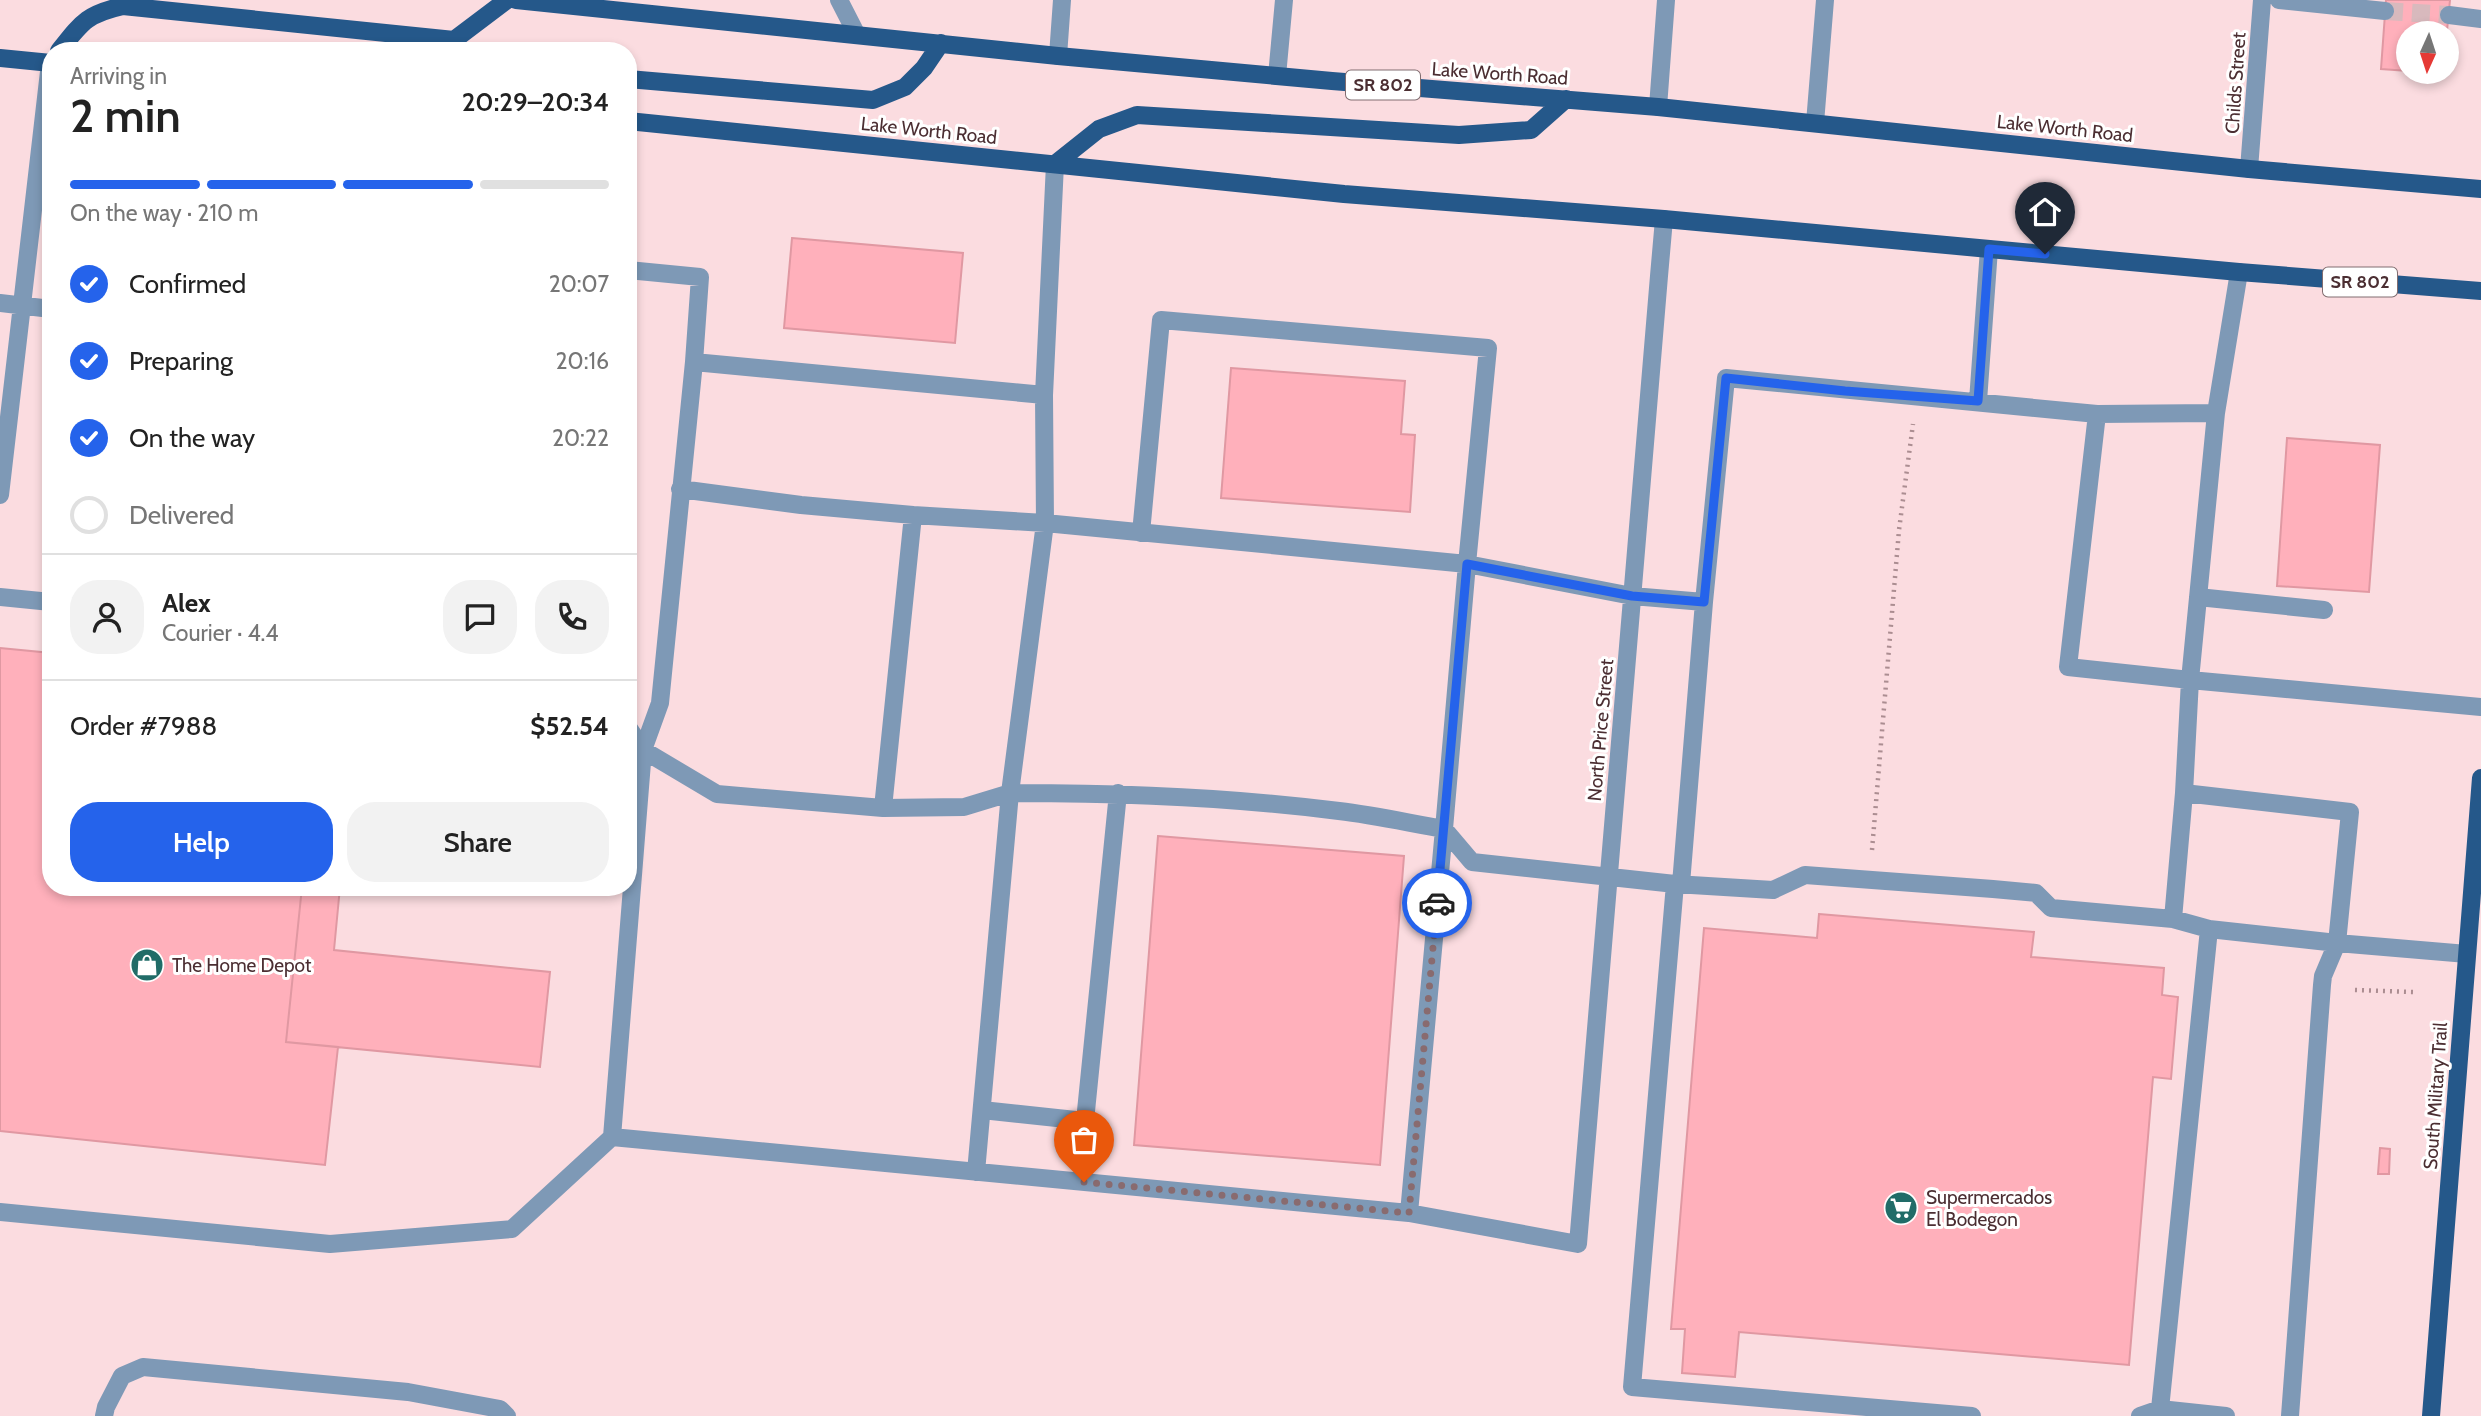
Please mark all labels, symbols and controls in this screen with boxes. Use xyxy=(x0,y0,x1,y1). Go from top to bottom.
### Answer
north arrow xyxy=(2396,21,2459,84)
map controls xyxy=(2396,21,2459,84)
street label: Childs Street xyxy=(2220,31,2251,135)
street label: Lake Worth Road xyxy=(1431,57,1569,90)
text: Arriving in xyxy=(70,62,167,90)
road number: SR 802 xyxy=(1346,70,1420,100)
text: 20:29–20:34 xyxy=(462,86,609,118)
text: 2 min xyxy=(70,88,181,144)
street label: Lake Worth Road xyxy=(1996,110,2134,147)
street label: Lake Worth Road xyxy=(860,112,998,149)
pin xyxy=(2015,182,2075,254)
icon: home xyxy=(2026,193,2064,231)
text: On the way · 210 m xyxy=(70,199,258,227)
icon: check xyxy=(70,265,108,303)
text: Confirmed xyxy=(129,268,246,300)
road number: SR 802 xyxy=(2323,268,2397,296)
text: 20:07 xyxy=(549,270,609,298)
icon: check xyxy=(70,342,108,380)
text: Preparing xyxy=(129,345,233,377)
text: 20:16 xyxy=(556,347,609,375)
icon: check xyxy=(70,419,108,457)
text: On the way xyxy=(129,422,255,454)
text: 20:22 xyxy=(552,424,609,452)
text: Delivered xyxy=(129,499,234,531)
button: person xyxy=(70,580,144,654)
button: chat xyxy=(443,580,517,654)
button: phone xyxy=(535,580,609,654)
text: Alex xyxy=(162,587,211,619)
text: Courier · 4.4 xyxy=(162,619,279,647)
street label: North Price Street xyxy=(1583,657,1618,802)
text: Order #7988 xyxy=(70,710,217,742)
text: $52.54 xyxy=(530,710,609,742)
button: Help xyxy=(70,802,333,882)
button: Share xyxy=(347,802,609,882)
courier xyxy=(1402,868,1472,938)
icon: car xyxy=(1418,884,1456,922)
shop icon: The Home Depot xyxy=(128,946,166,984)
place label: The Home Depot xyxy=(172,954,312,977)
street label: South Military Trail xyxy=(2419,1021,2452,1170)
pin xyxy=(1054,1110,1114,1182)
icon: bag xyxy=(1065,1121,1103,1159)
place label: Supermercados El Bodegon xyxy=(1926,1186,2052,1231)
supermarket icon: Supermercados El Bodegon xyxy=(1882,1189,1920,1227)

